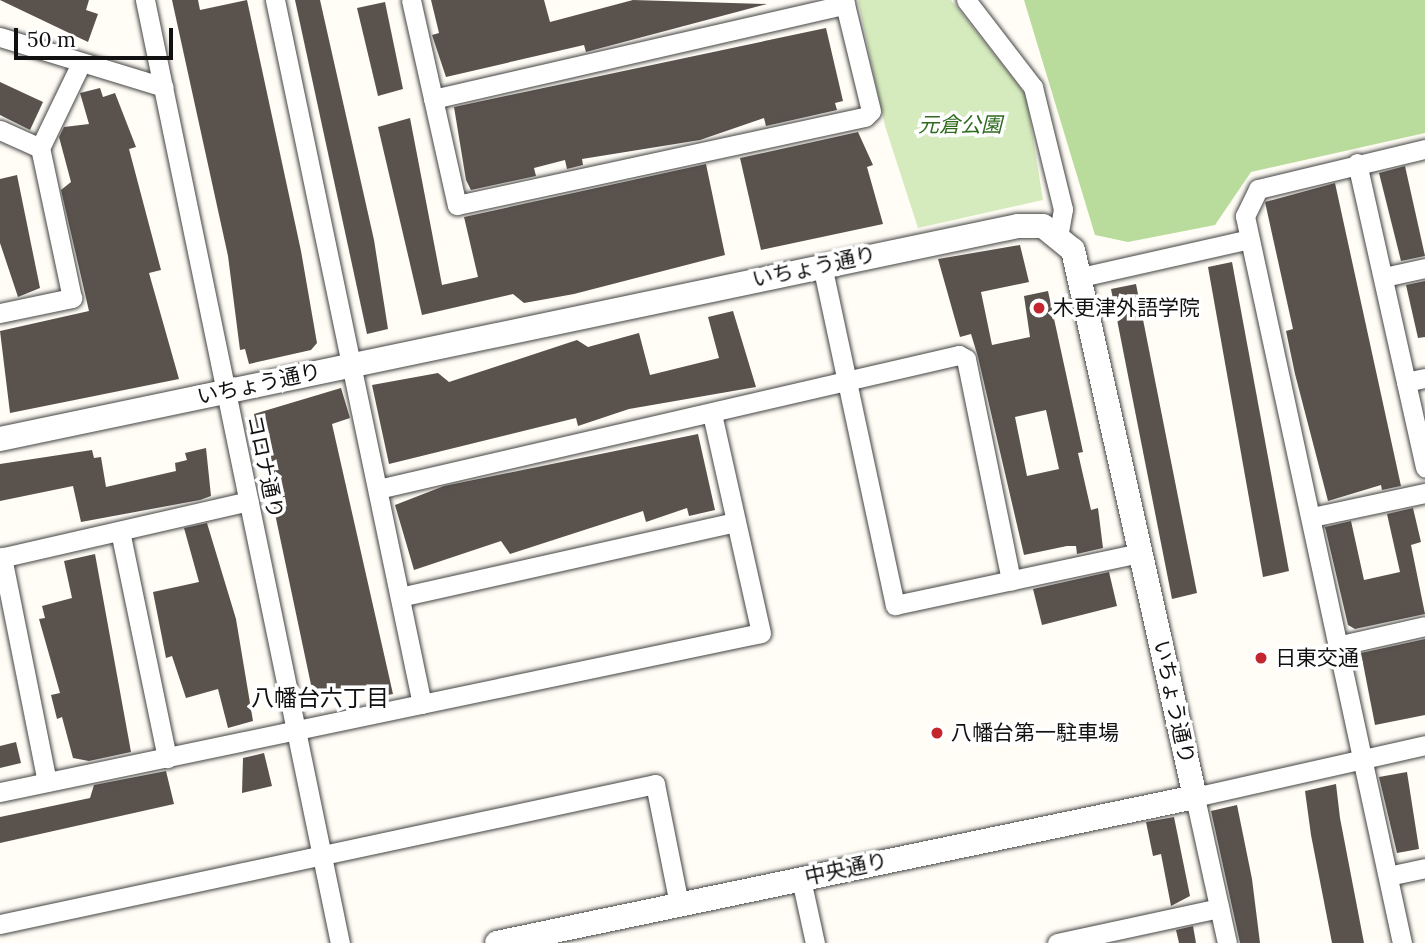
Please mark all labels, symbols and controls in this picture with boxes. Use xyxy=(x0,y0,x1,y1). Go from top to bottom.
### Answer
scale bar xyxy=(18,14,177,58)
text: 50 m xyxy=(27,26,76,53)
park label: 元倉公園 xyxy=(918,112,1002,138)
street label: いちょう通り xyxy=(750,242,878,292)
place label: 木更津外語学院 xyxy=(1053,295,1200,321)
marker: 木更津外語学院 xyxy=(1031,300,1047,316)
street label: いちょう通り xyxy=(195,359,323,409)
street label: コロナ通り xyxy=(242,413,288,521)
street label: いちょう通り xyxy=(1149,638,1199,766)
place label: 日東交通 xyxy=(1275,645,1359,671)
marker: 日東交通 xyxy=(1253,650,1269,666)
district label: 八幡台六丁目 xyxy=(251,684,389,712)
place label: 八幡台第一駐車場 xyxy=(951,720,1119,746)
marker: 八幡台第一駐車場 xyxy=(929,725,945,741)
street label: 中央通り xyxy=(802,848,890,890)

